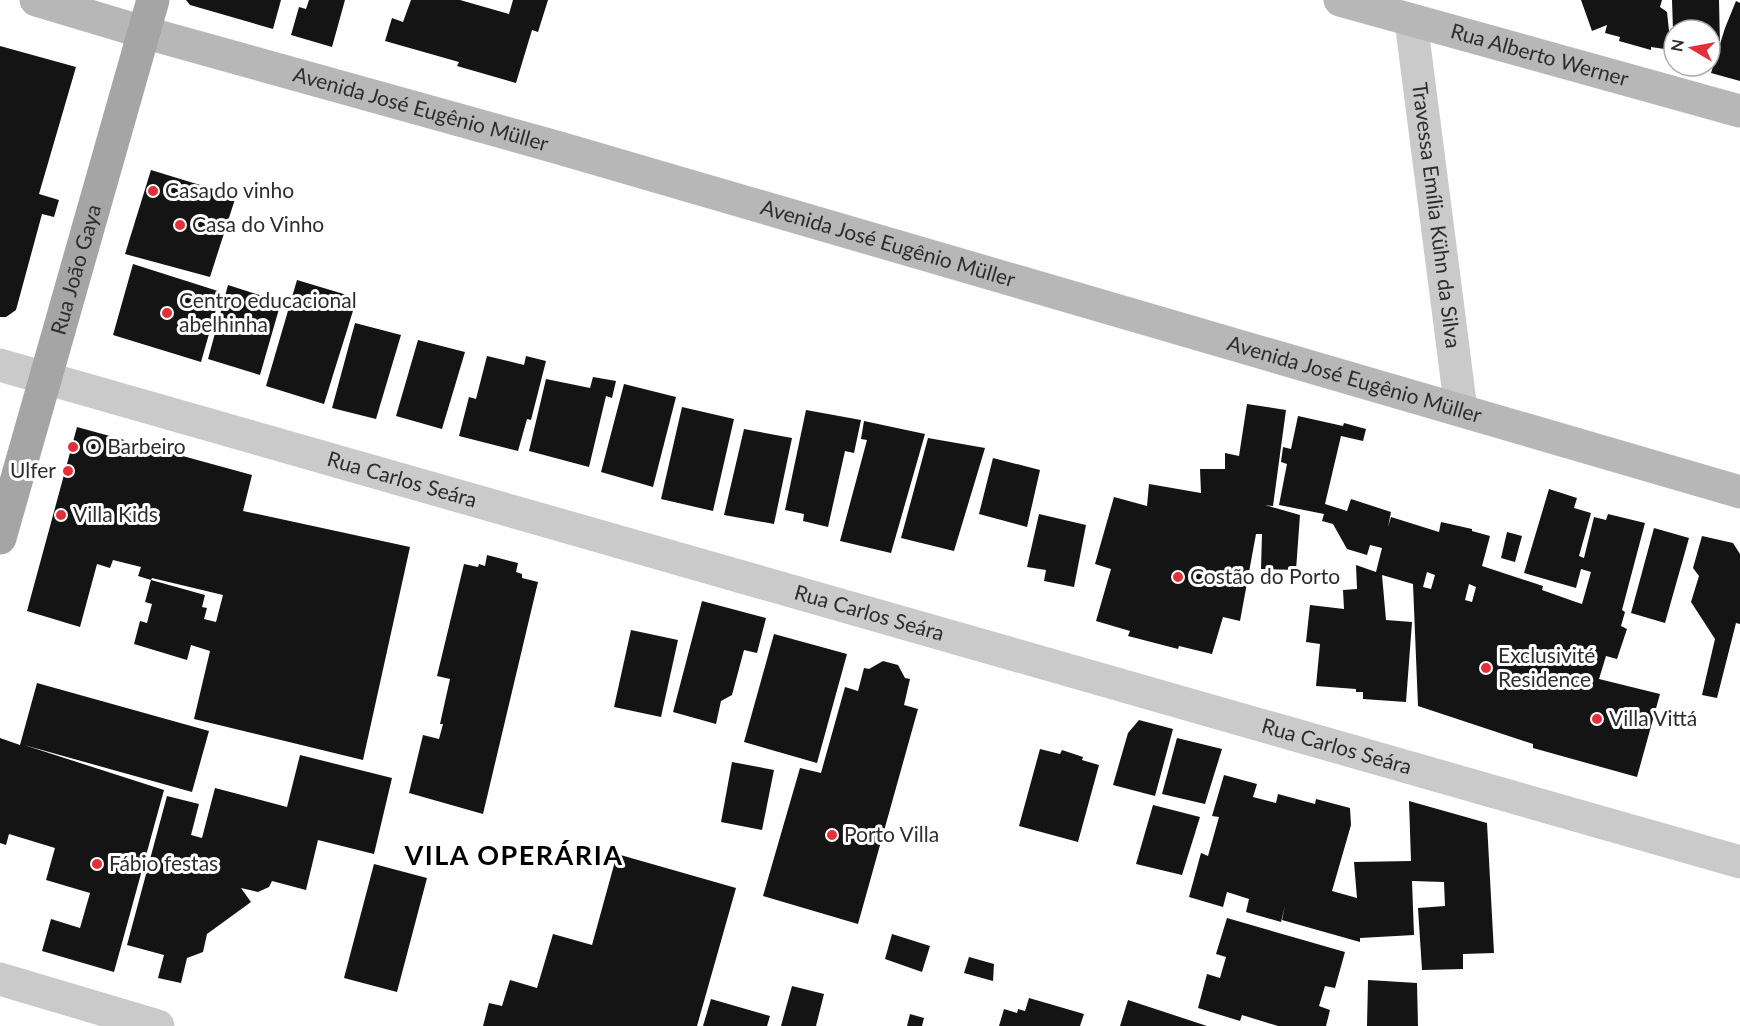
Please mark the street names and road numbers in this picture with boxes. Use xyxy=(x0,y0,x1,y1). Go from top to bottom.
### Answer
street label: Rua Alberto Werner xyxy=(1448,17,1632,91)
street label: Avenida José Eugênio Müller xyxy=(291,60,552,155)
street label: Travessa Emília Kühn da Silva xyxy=(1408,81,1467,350)
street label: Avenida José Eugênio Müller xyxy=(758,193,1019,291)
street label: Rua João Gaya xyxy=(44,201,105,337)
street label: Avenida José Eugênio Müller xyxy=(1225,329,1485,427)
street label: Rua Carlos Seára xyxy=(325,445,480,512)
street label: Rua Carlos Seára xyxy=(792,579,947,645)
street label: Rua Carlos Seára xyxy=(1259,712,1415,779)

